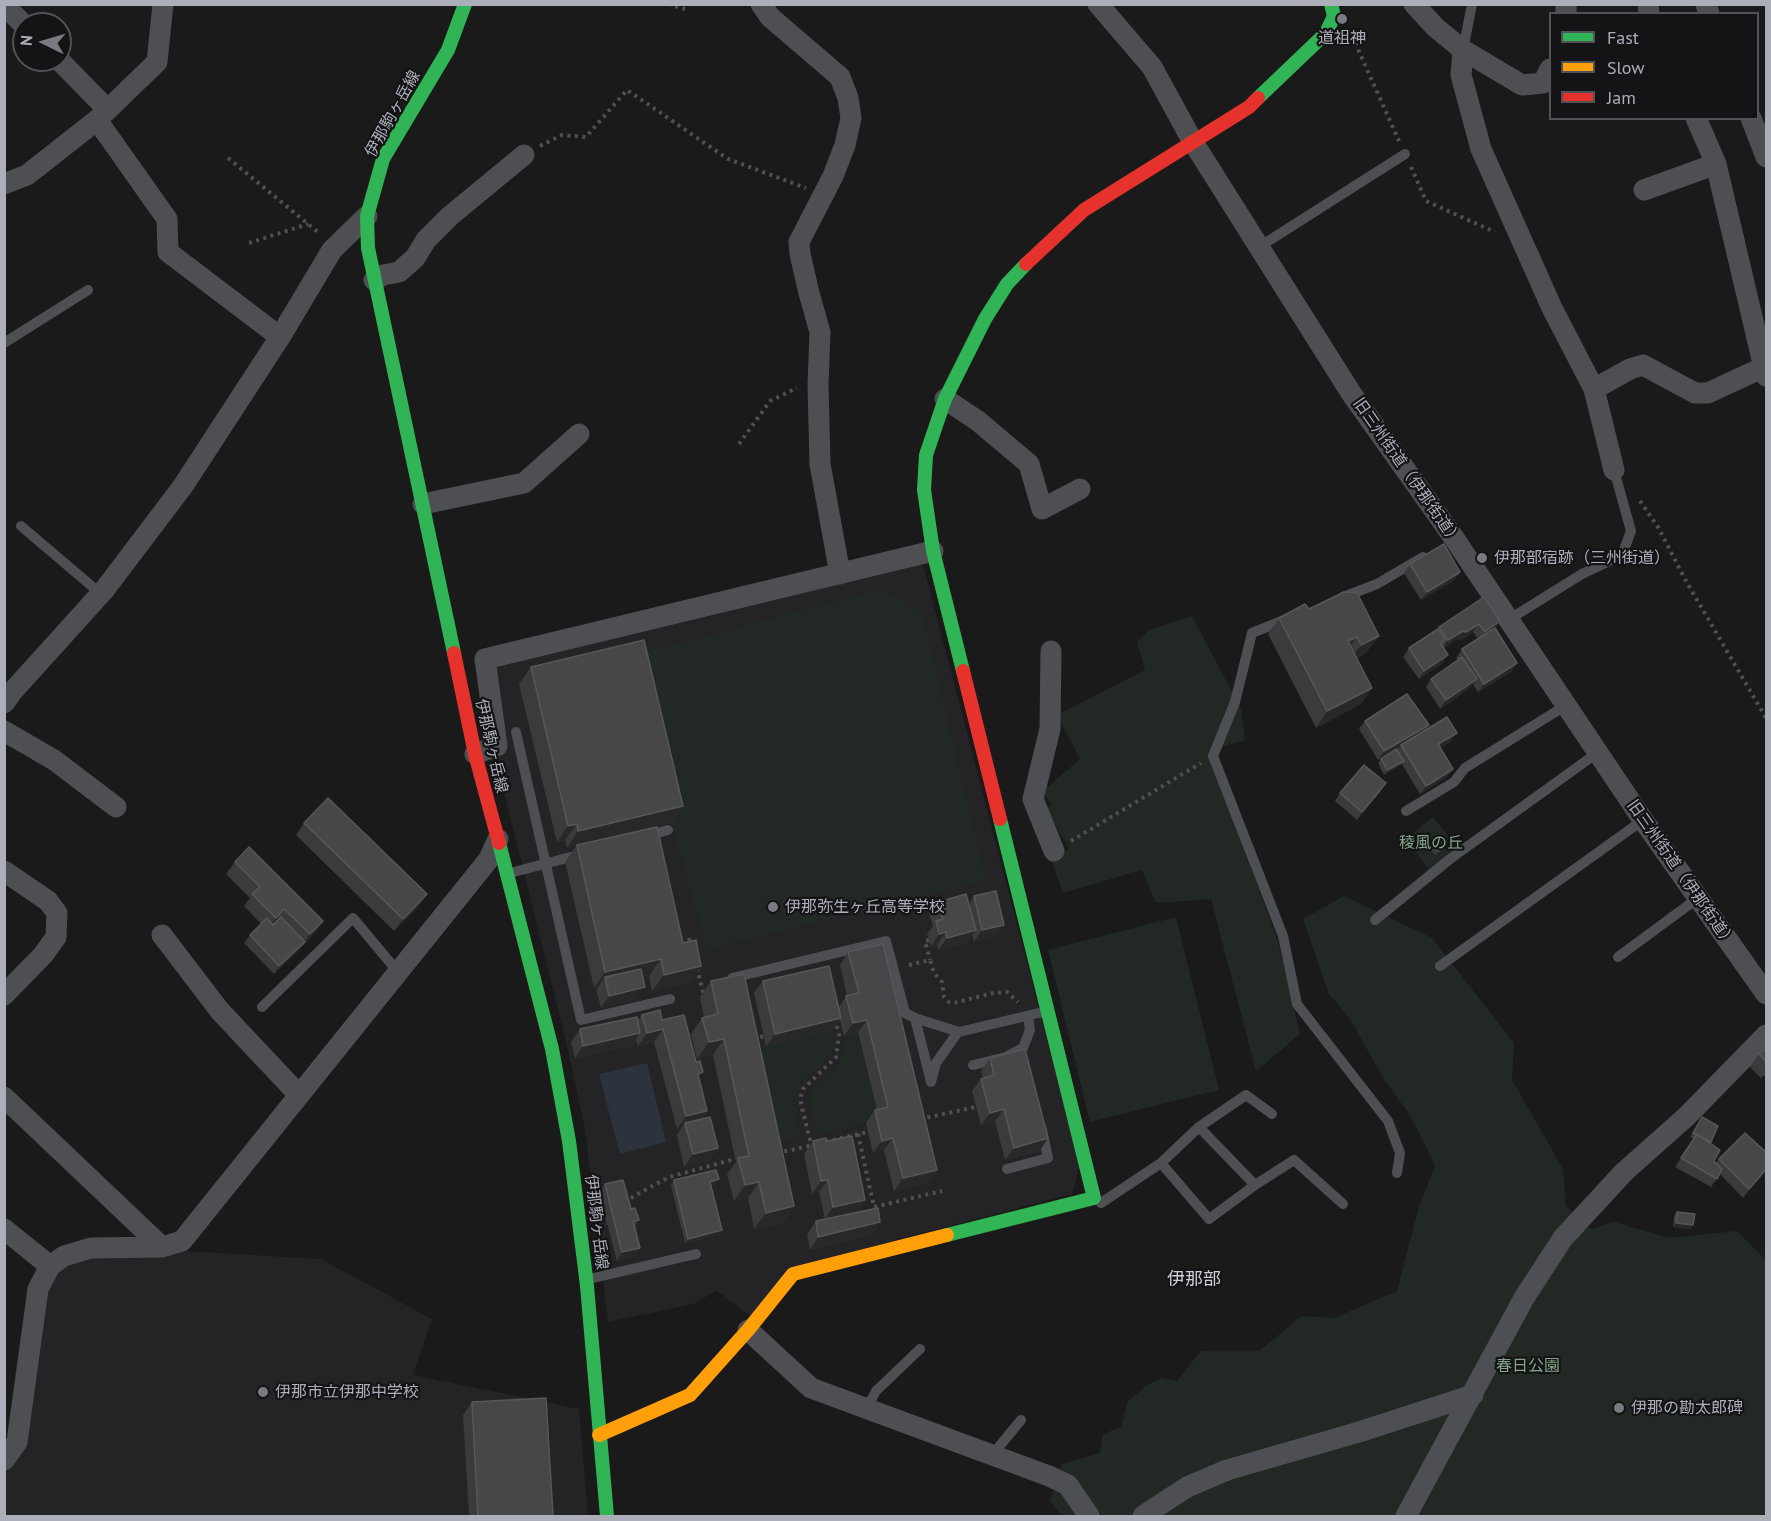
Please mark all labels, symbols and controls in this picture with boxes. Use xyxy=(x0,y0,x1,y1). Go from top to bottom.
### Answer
north arrow xyxy=(12,12,72,72)
marker: 道祖神 xyxy=(1335,12,1349,26)
legend xyxy=(1549,12,1759,120)
text: Fast xyxy=(1607,26,1639,49)
place label: 道祖神 xyxy=(1318,28,1366,48)
text: N xyxy=(16,35,36,47)
text: Slow xyxy=(1607,56,1645,79)
street label: 伊那駒ヶ岳線 xyxy=(361,67,425,161)
text: Jam xyxy=(1607,86,1636,109)
street label: 旧三州街道（伊那街道） xyxy=(1349,394,1465,550)
place label: 伊那部宿跡（三州街道） xyxy=(1494,548,1670,568)
marker: 伊那部宿跡（三州街道） xyxy=(1475,551,1489,565)
street label: 伊那駒ヶ岳線 xyxy=(471,697,511,795)
street label: 旧三州街道（伊那街道） xyxy=(1623,796,1739,952)
park label: 稜風の丘 xyxy=(1399,833,1463,853)
place label: 伊那弥生ヶ丘高等学校 xyxy=(785,897,945,917)
marker: 伊那弥生ヶ丘高等学校 xyxy=(766,900,780,914)
street label: 伊那駒ヶ岳線 xyxy=(581,1173,611,1271)
district label: 伊那部 xyxy=(1167,1269,1221,1291)
park label: 春日公園 xyxy=(1496,1356,1560,1376)
place label: 伊那市立伊那中学校 xyxy=(275,1382,419,1402)
marker: 伊那市立伊那中学校 xyxy=(256,1385,270,1399)
place label: 伊那の勘太郎碑 xyxy=(1631,1398,1743,1418)
marker: 伊那の勘太郎碑 xyxy=(1612,1401,1626,1415)

